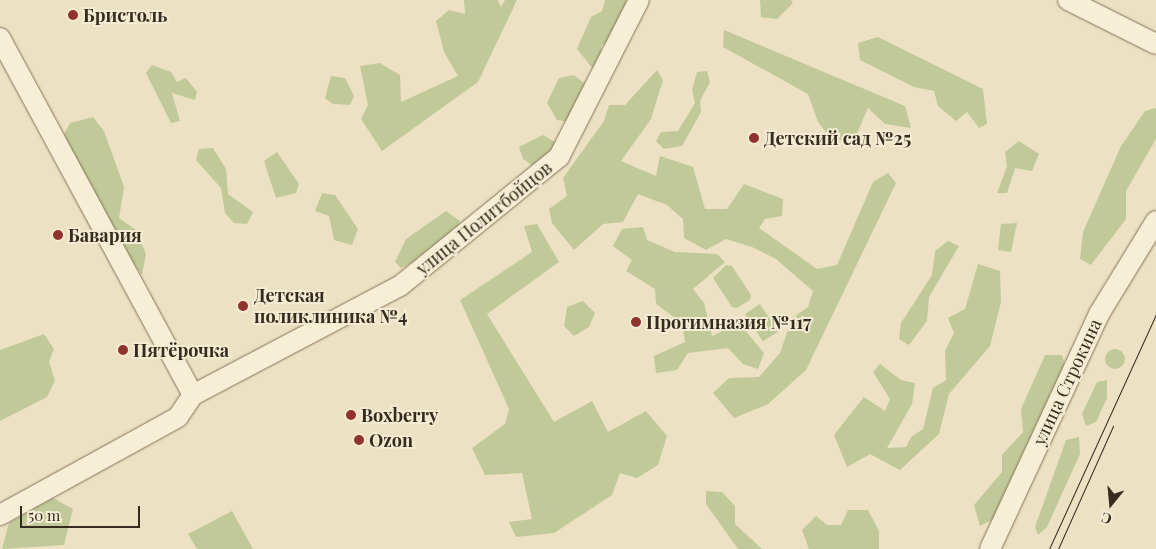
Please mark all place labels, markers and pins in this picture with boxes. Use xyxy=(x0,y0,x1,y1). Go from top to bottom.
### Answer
place label: Бристоль xyxy=(83,4,167,26)
marker: Бристоль xyxy=(67,9,79,21)
place label: Детский сад №25 xyxy=(764,127,911,149)
marker: Детский сад №25 xyxy=(748,132,760,144)
place label: Бавария xyxy=(68,224,142,246)
marker: Бавария xyxy=(52,229,64,241)
place label: Детская поликлиника №4 xyxy=(254,285,407,328)
marker: Детская поликлиника №4 xyxy=(236,299,250,313)
place label: Прогимназия №117 xyxy=(646,311,811,333)
marker: Прогимназия №117 xyxy=(630,316,642,328)
place label: Пятёрочка xyxy=(133,339,229,361)
marker: Пятёрочка xyxy=(117,344,129,356)
place label: Boxberry xyxy=(361,404,438,426)
marker: Boxberry xyxy=(345,409,357,421)
place label: Ozon xyxy=(369,429,413,451)
marker: Ozon xyxy=(353,434,365,446)

